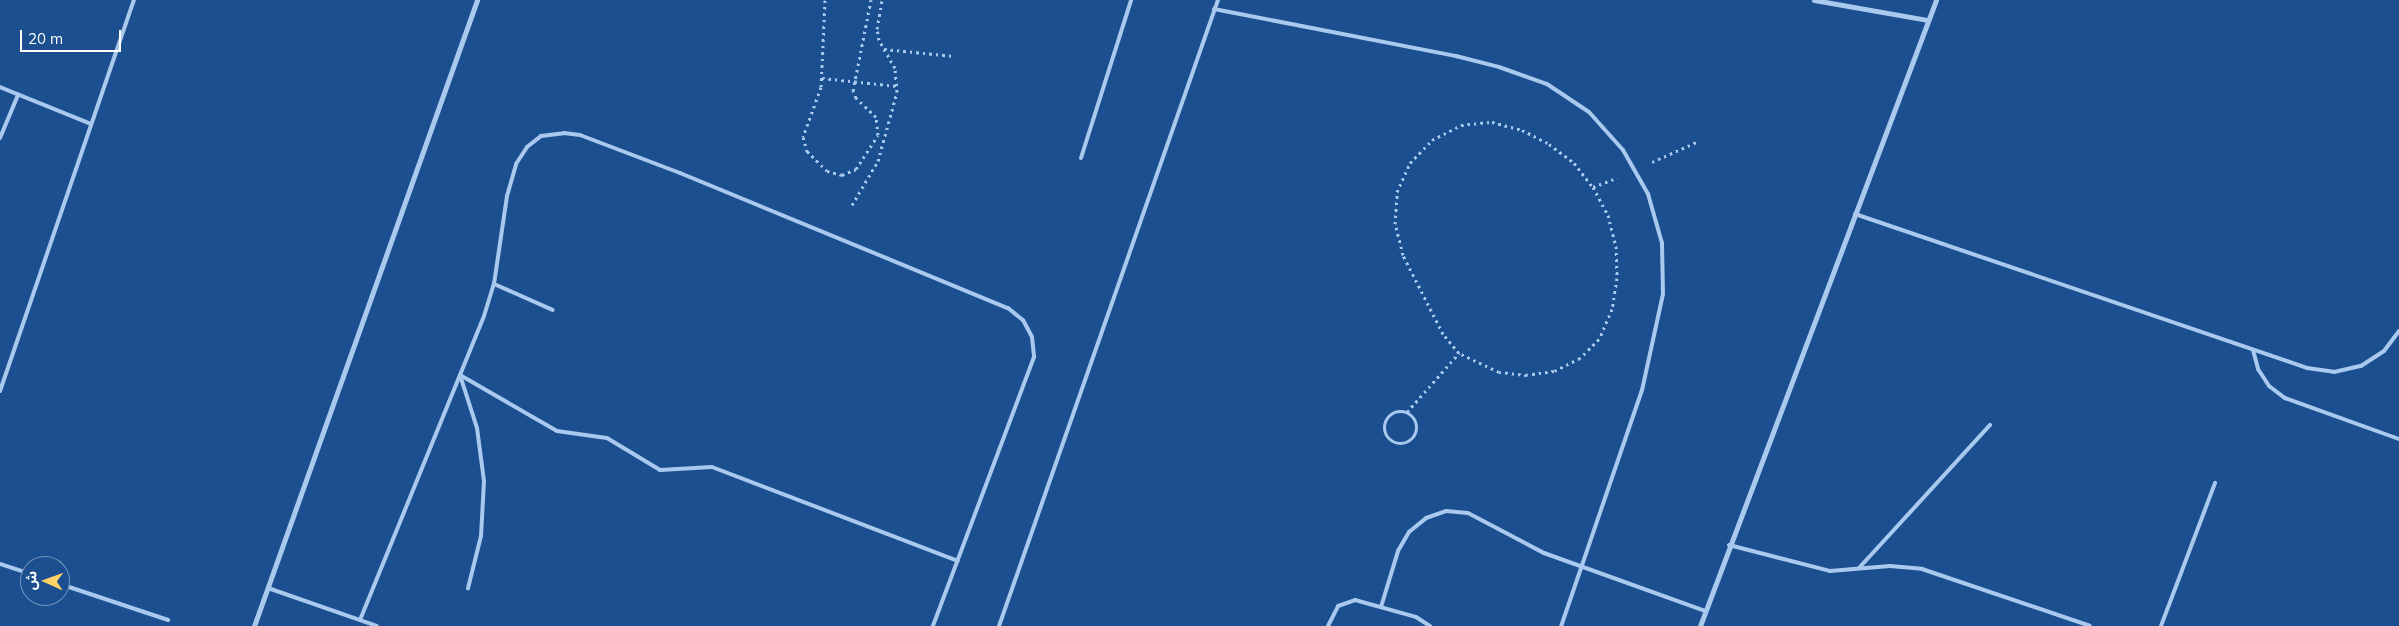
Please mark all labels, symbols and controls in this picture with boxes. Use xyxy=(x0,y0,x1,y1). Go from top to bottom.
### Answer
scale bar xyxy=(22,20,124,52)
text: 20 m xyxy=(28,29,63,48)
north arrow xyxy=(20,556,70,606)
text: ش xyxy=(22,571,40,590)

